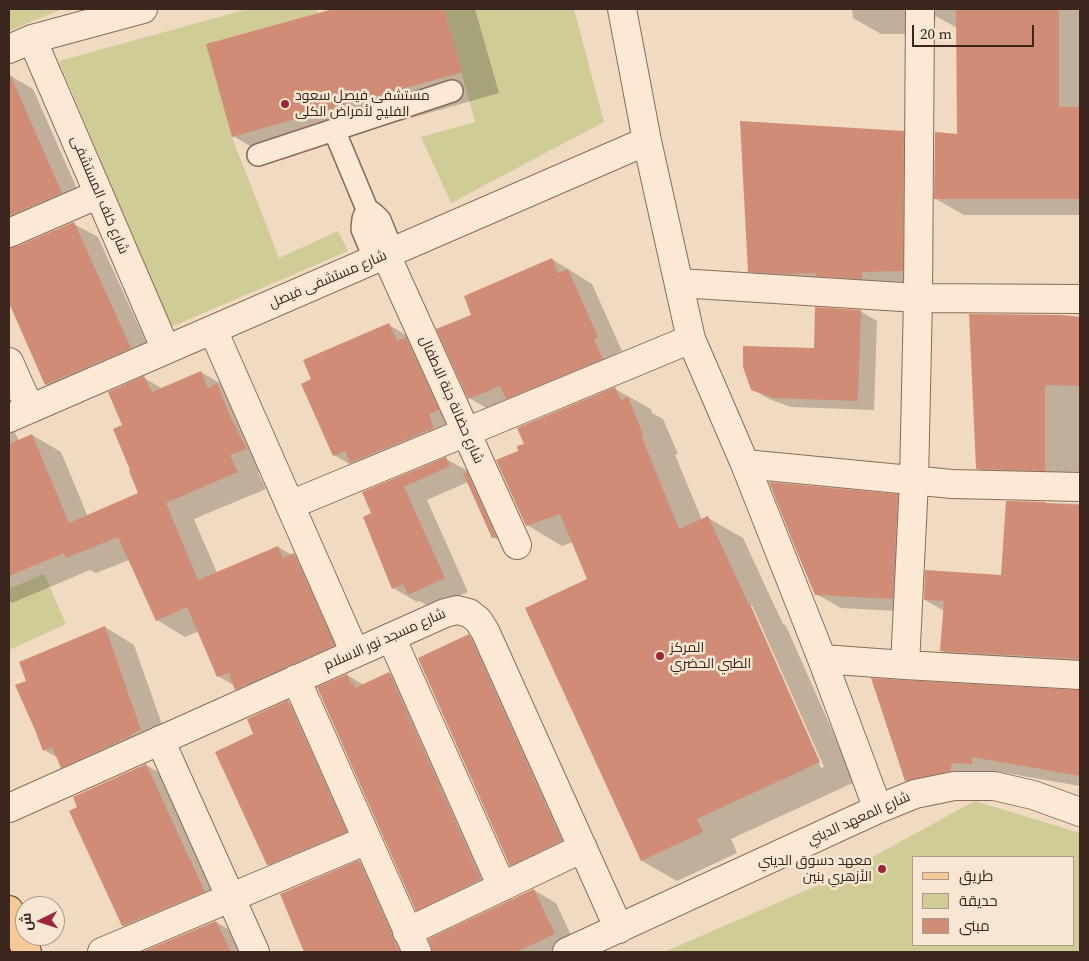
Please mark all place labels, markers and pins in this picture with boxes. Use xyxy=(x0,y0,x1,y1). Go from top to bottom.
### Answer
place label: مستشفى فيصل سعود الفليج لأمراض الكلى xyxy=(295,88,430,120)
marker: مستشفى فيصل سعود الفليج لأمراض الكلى xyxy=(279,98,291,110)
place label: المركز الطبي الحضري xyxy=(670,640,751,672)
marker: المركز الطبي الحضري xyxy=(654,650,666,662)
place label: معهد دسوق الديني الأزهري بنين xyxy=(758,853,872,886)
marker: معهد دسوق الديني الأزهري بنين xyxy=(876,863,888,875)

